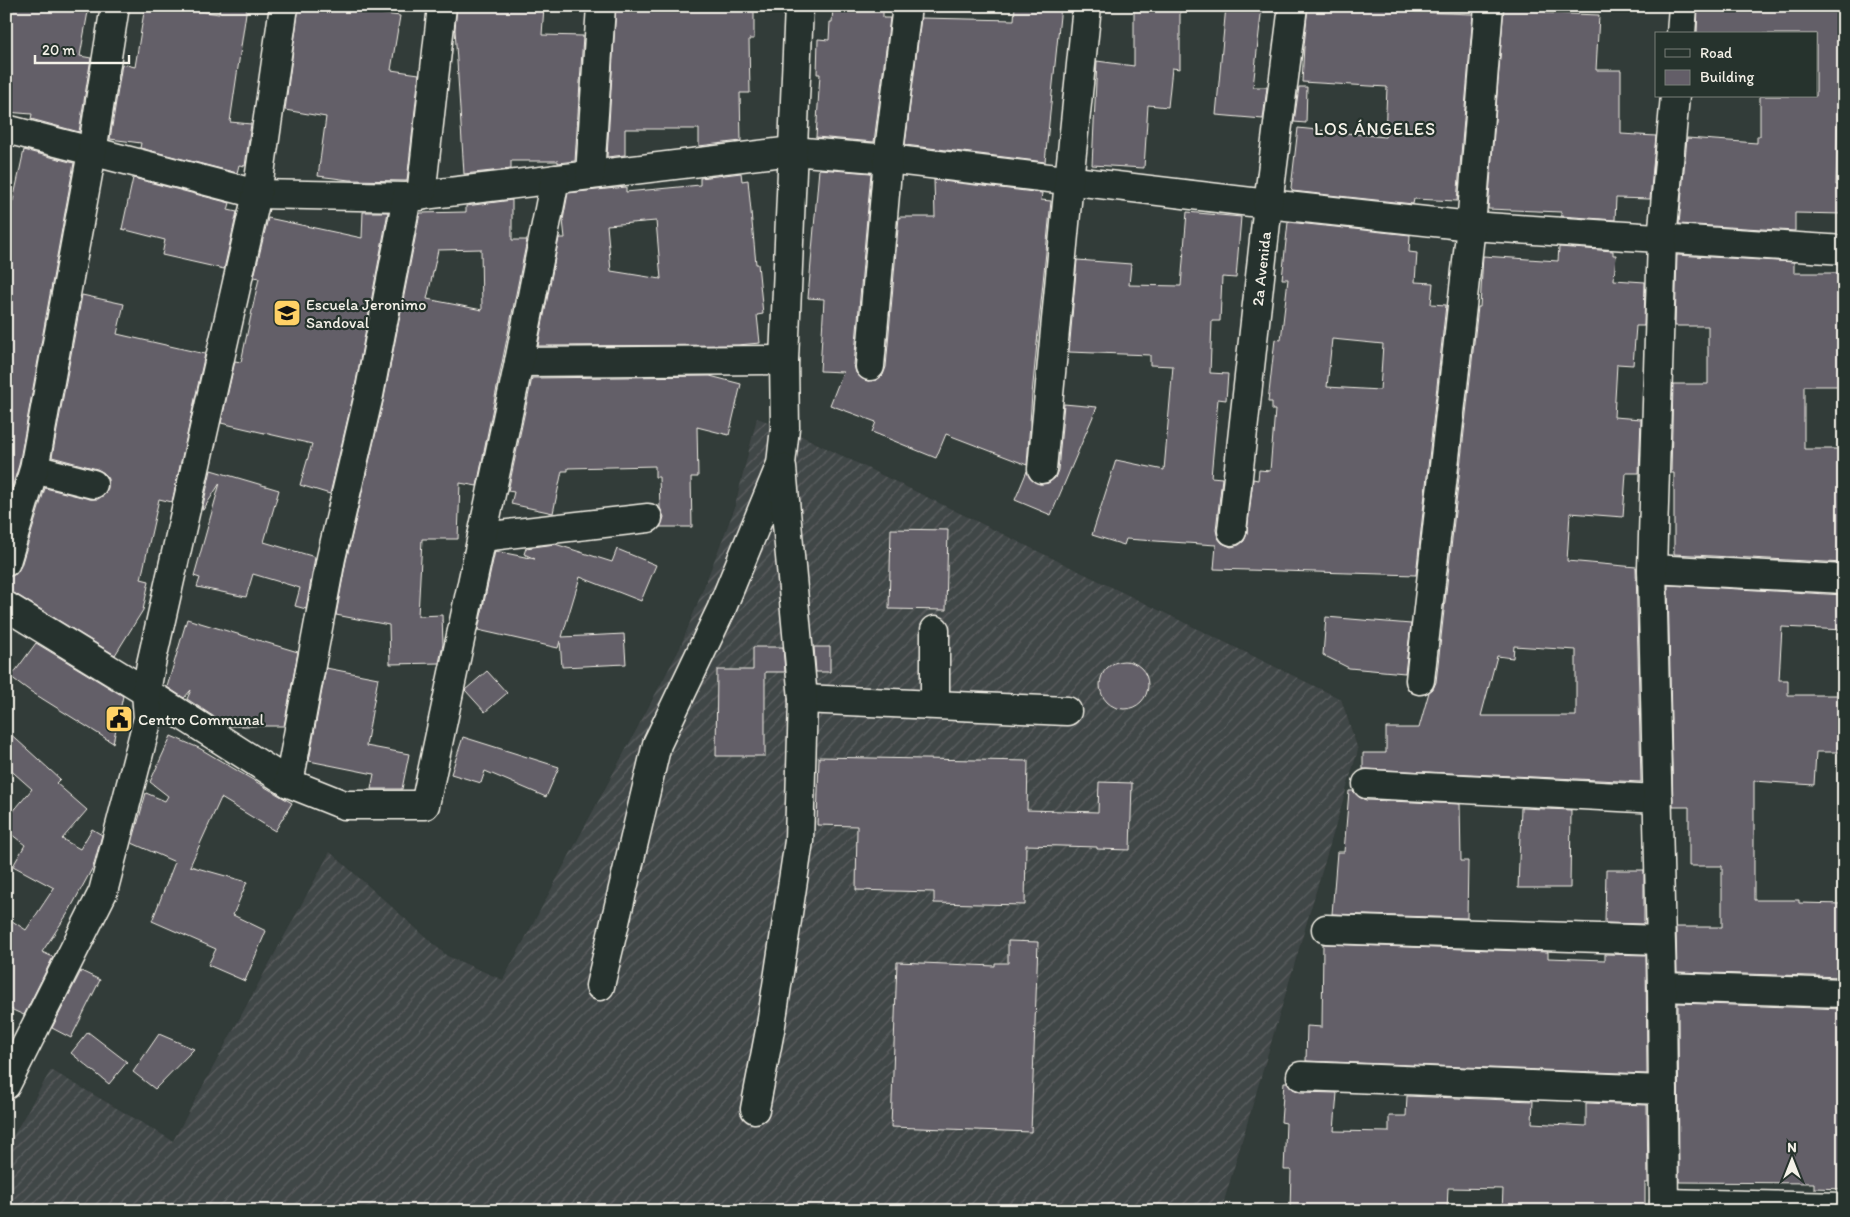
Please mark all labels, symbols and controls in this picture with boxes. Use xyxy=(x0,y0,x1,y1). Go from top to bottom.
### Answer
scale bar xyxy=(35,32,129,64)
legend xyxy=(1655,32,1818,98)
text: 20 m xyxy=(42,41,76,59)
text: Road xyxy=(1700,44,1733,62)
text: Building xyxy=(1700,68,1754,86)
district label: LOS ÁNGELES xyxy=(1314,118,1436,140)
street label: 2a Avenida xyxy=(1248,230,1275,307)
place label: Escuela Jeronimo Sandoval xyxy=(306,295,426,332)
school or university icon: Escuela Jeronimo Sandoval xyxy=(272,298,302,328)
public building icon: Centro Communal xyxy=(104,704,134,734)
place label: Centro Communal xyxy=(138,710,265,729)
north arrow xyxy=(1768,1134,1818,1184)
text: N xyxy=(1787,1139,1797,1156)

